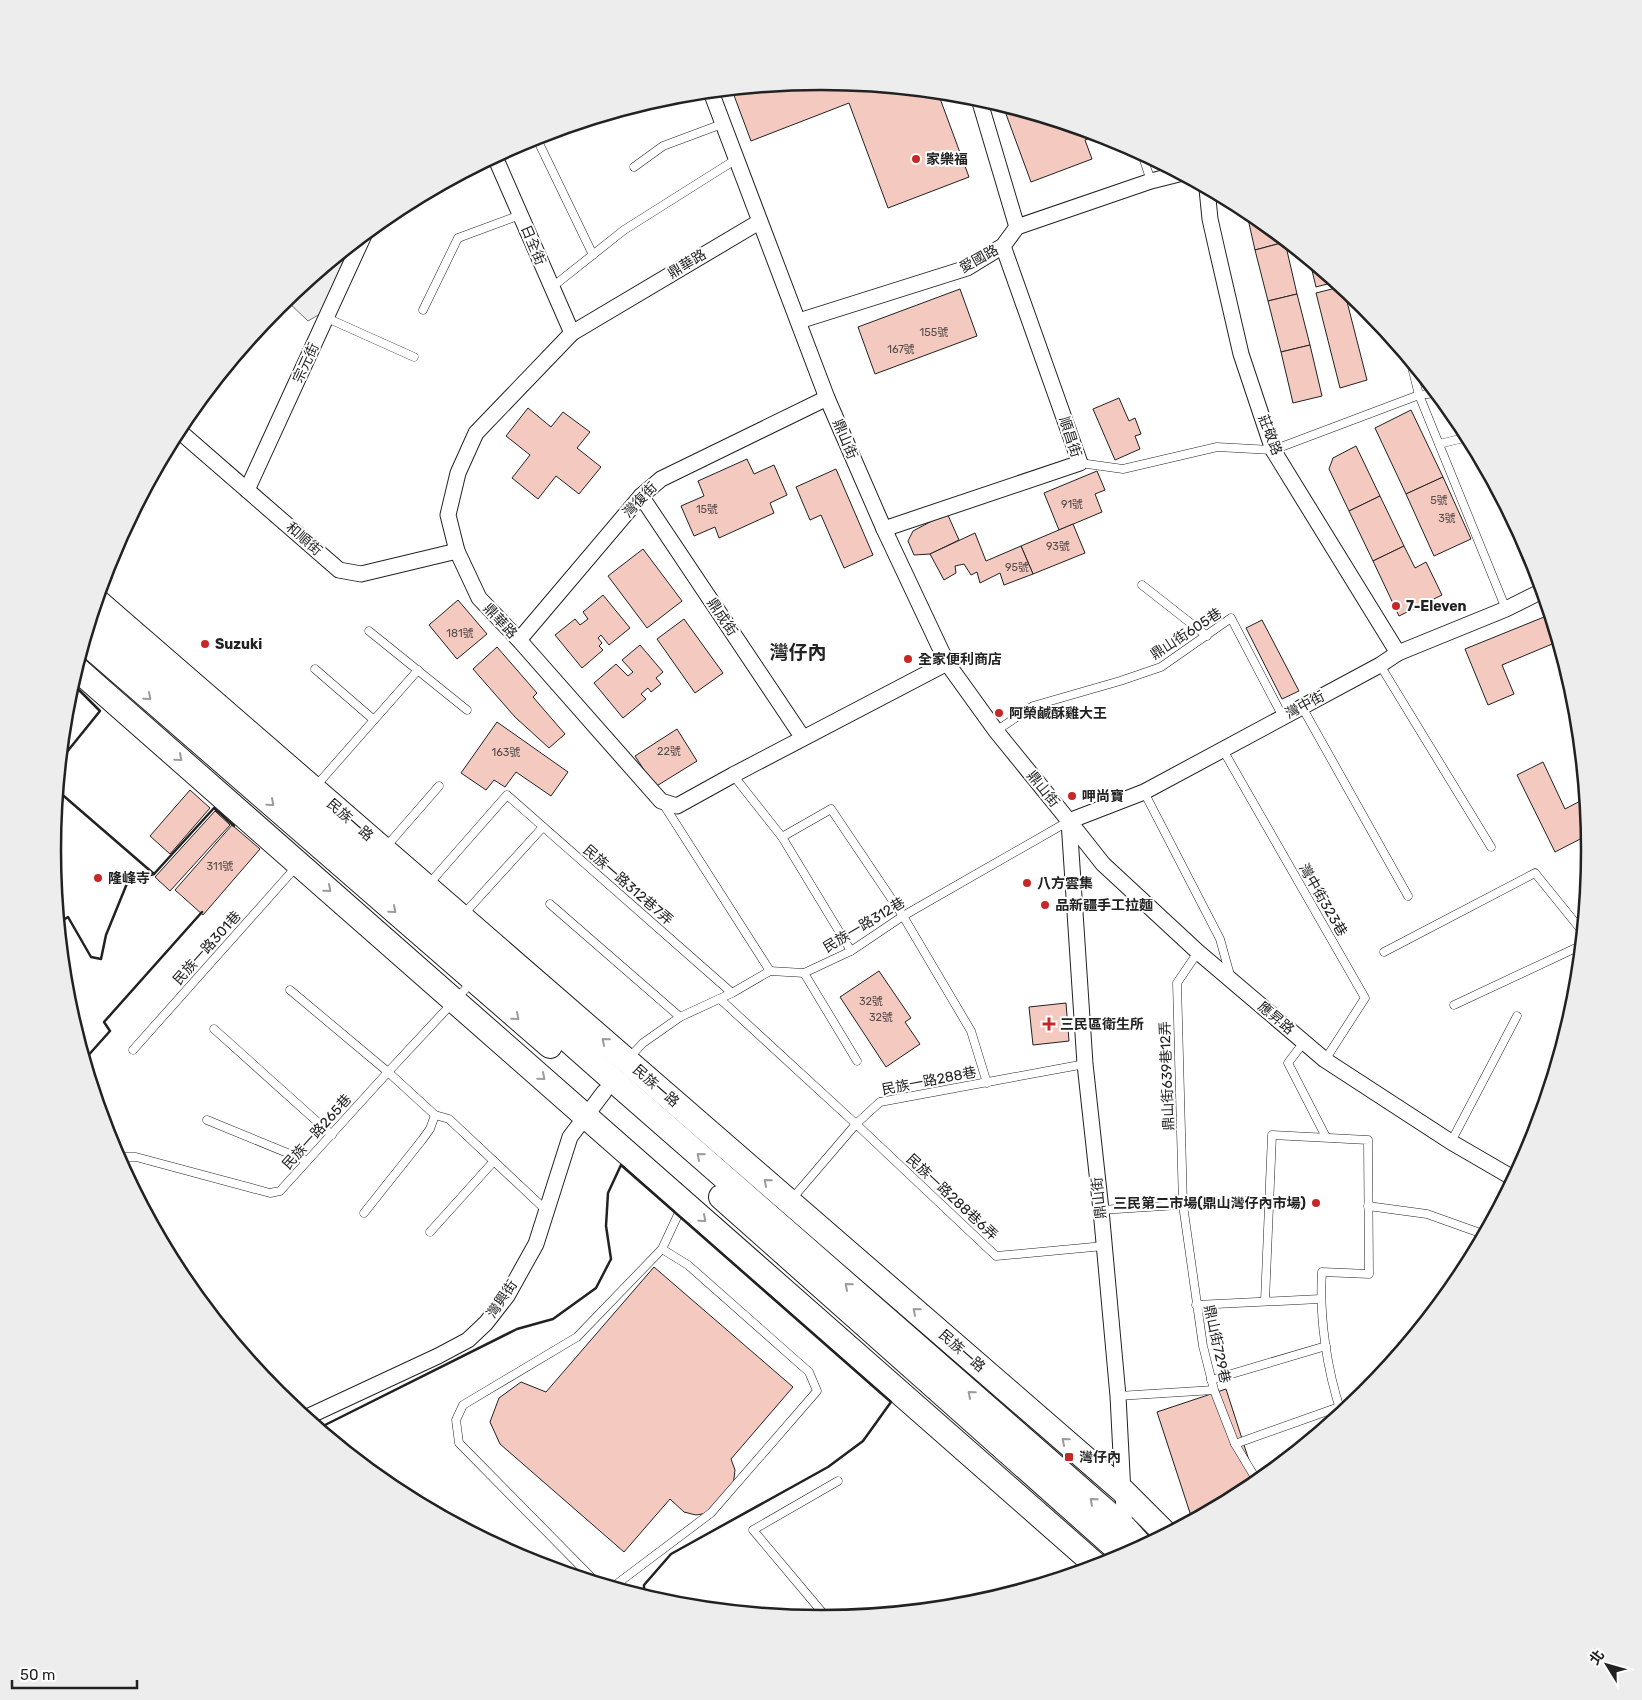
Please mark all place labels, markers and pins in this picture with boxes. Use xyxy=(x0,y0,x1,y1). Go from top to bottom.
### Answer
place label: 家樂福 xyxy=(926,151,968,168)
marker: 家樂福 xyxy=(910,153,922,165)
place label: 7-Eleven xyxy=(1406,598,1467,615)
marker: 7-Eleven xyxy=(1390,600,1402,612)
place label: Suzuki xyxy=(215,636,262,653)
marker: Suzuki xyxy=(199,638,211,650)
place label: 全家便利商店 xyxy=(918,651,1002,668)
marker: 全家便利商店 xyxy=(902,653,914,665)
place label: 阿榮鹹酥雞大王 xyxy=(1009,705,1107,722)
marker: 阿榮鹹酥雞大王 xyxy=(993,707,1005,719)
place label: 呷尚寶 xyxy=(1082,788,1124,805)
marker: 呷尚寶 xyxy=(1066,790,1078,802)
place label: 隆峰寺 xyxy=(108,870,150,887)
marker: 隆峰寺 xyxy=(92,872,104,884)
place label: 八方雲集 xyxy=(1037,875,1093,892)
marker: 八方雲集 xyxy=(1021,877,1033,889)
place label: 品新疆手工拉麵 xyxy=(1055,897,1153,914)
marker: 品新疆手工拉麵 xyxy=(1039,899,1051,911)
place label: 三民區衛生所 xyxy=(1060,1016,1144,1033)
marker: 三民區衛生所 xyxy=(1042,1017,1056,1031)
place label: 三民第二市場(鼎山灣仔內市場) xyxy=(1113,1195,1306,1212)
marker: 三民第二市場(鼎山灣仔內市場) xyxy=(1310,1197,1322,1209)
place label: 灣仔內 xyxy=(1079,1449,1121,1466)
marker: 灣仔內 xyxy=(1063,1451,1075,1463)

